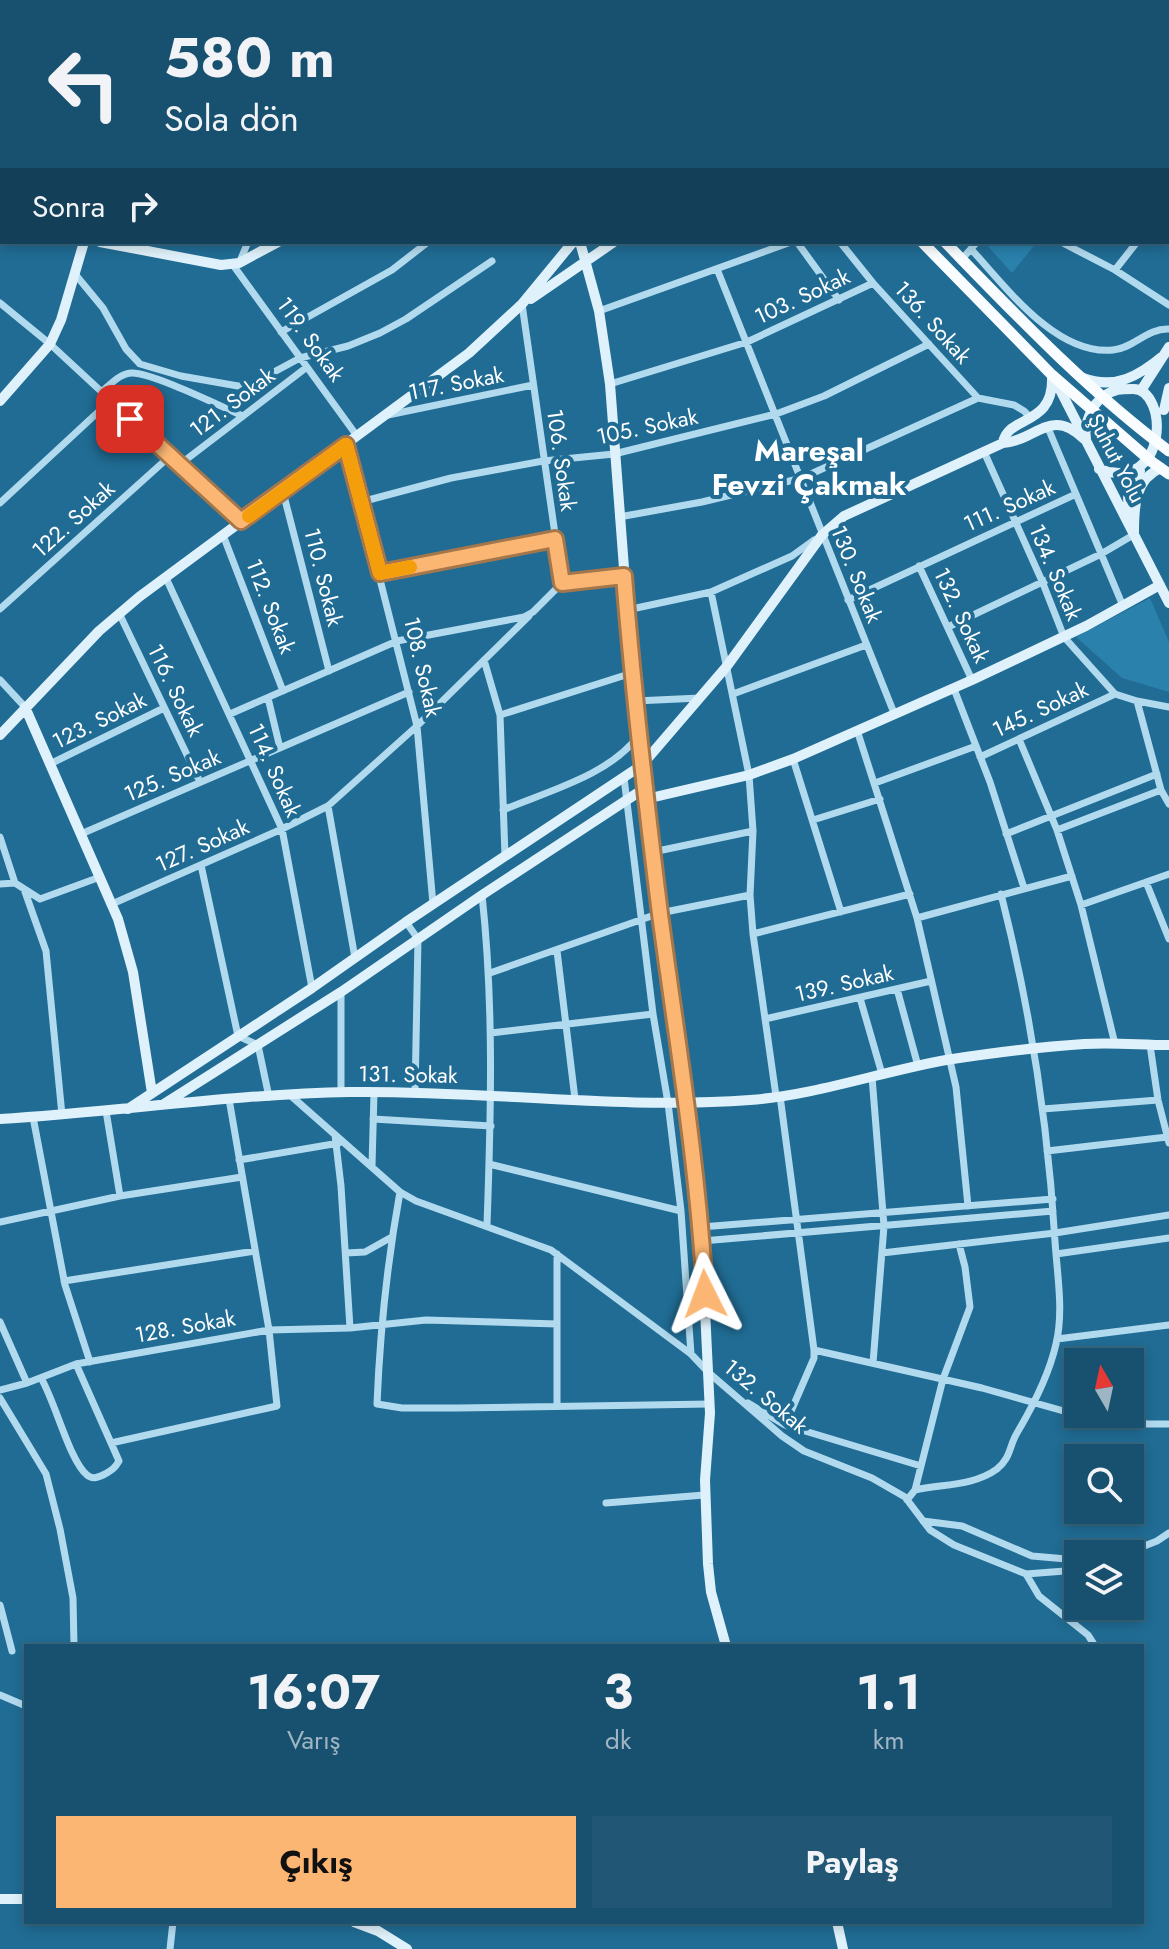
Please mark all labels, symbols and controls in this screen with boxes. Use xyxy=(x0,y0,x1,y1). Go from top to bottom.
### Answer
text: 580 m xyxy=(164,17,335,98)
icon: left xyxy=(32,32,136,136)
text: Sola dön xyxy=(164,92,299,144)
icon: right xyxy=(121,184,165,228)
text: Sonra xyxy=(32,185,105,228)
street label: 103. Sokak xyxy=(749,260,855,332)
street label: 136. Sokak xyxy=(887,273,979,371)
street label: 119. Sokak xyxy=(269,290,353,388)
street label: 117. Sokak xyxy=(406,358,507,408)
street label: 121. Sokak xyxy=(183,359,282,445)
pin xyxy=(96,385,164,453)
icon: arrive xyxy=(108,397,152,441)
street label: 105. Sokak xyxy=(593,400,701,452)
street label: 106. Sokak xyxy=(539,407,585,514)
street label: Şuhut Yolu xyxy=(1080,408,1154,508)
district label: Mareşal Fevzi Çakmak xyxy=(712,429,907,506)
street label: 111. Sokak xyxy=(958,471,1060,539)
street label: 122. Sokak xyxy=(24,473,122,565)
street label: 134. Sokak xyxy=(1021,519,1091,625)
street label: 130. Sokak xyxy=(823,521,891,628)
street label: 110. Sokak xyxy=(296,525,352,630)
street label: 112. Sokak xyxy=(238,554,304,658)
street label: 132. Sokak xyxy=(926,562,998,668)
street label: 108. Sokak xyxy=(396,614,450,721)
street label: 116. Sokak xyxy=(140,638,212,742)
street label: 145. Sokak xyxy=(987,673,1093,745)
street label: 123. Sokak xyxy=(46,683,152,757)
street label: 114. Sokak xyxy=(240,718,310,822)
street label: 125. Sokak xyxy=(119,740,226,810)
street label: 127. Sokak xyxy=(150,810,254,880)
street label: 139. Sokak xyxy=(792,956,897,1010)
street label: 131. Sokak xyxy=(358,1057,458,1091)
position arrow xyxy=(663,1252,747,1336)
street label: 128. Sokak xyxy=(132,1301,238,1351)
north arrow xyxy=(1064,1348,1144,1428)
map controls xyxy=(1064,1348,1144,1620)
street label: 132. Sokak xyxy=(717,1351,815,1441)
button: search xyxy=(1064,1444,1144,1524)
button: layers xyxy=(1064,1540,1144,1620)
text: 16:07 xyxy=(247,1658,380,1727)
text: 3 xyxy=(603,1658,633,1727)
text: 1.1 xyxy=(856,1658,921,1727)
text: Varış xyxy=(287,1721,340,1759)
text: dk xyxy=(605,1721,631,1759)
text: km xyxy=(873,1721,904,1759)
button: Çıkış xyxy=(56,1816,576,1908)
button: Paylaş xyxy=(592,1816,1112,1908)

